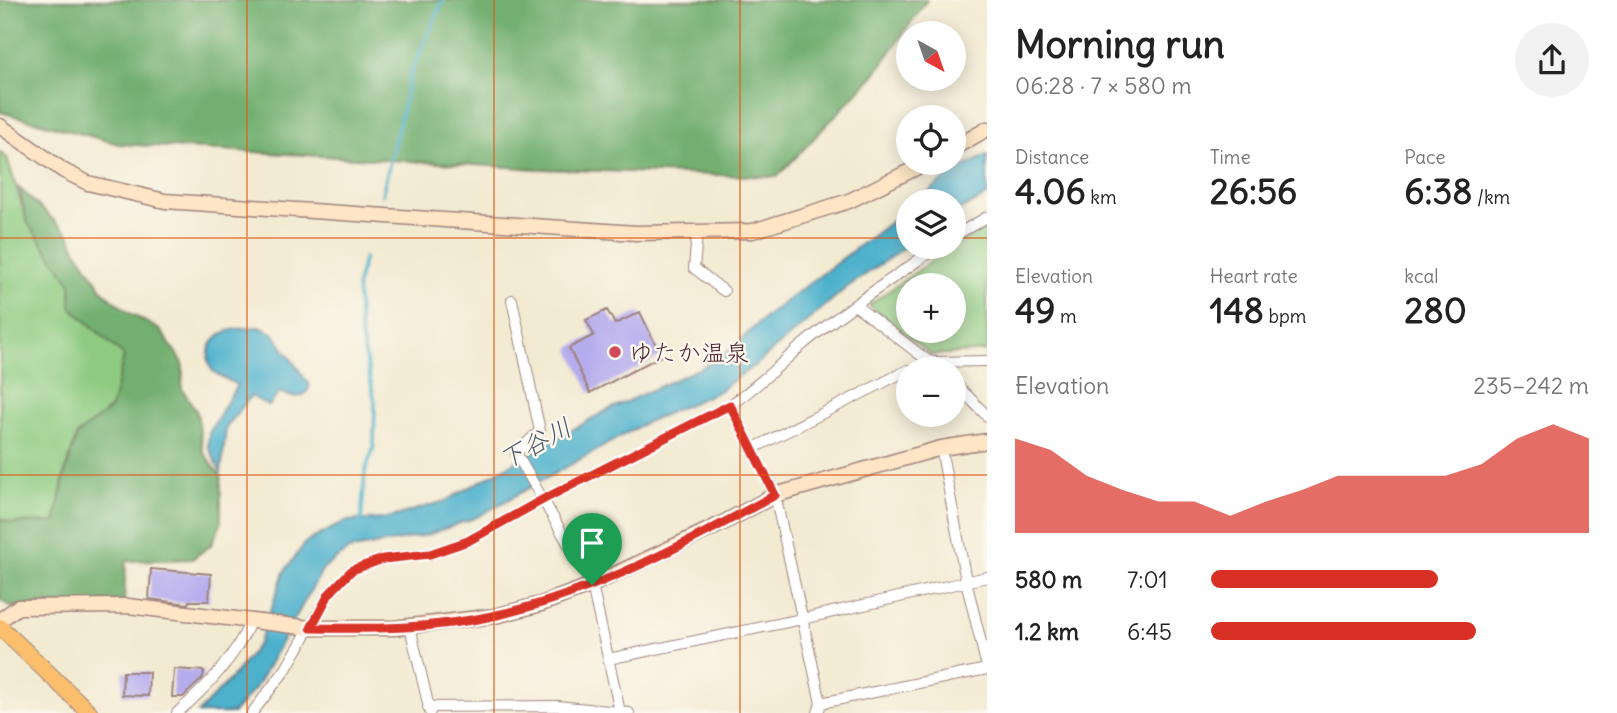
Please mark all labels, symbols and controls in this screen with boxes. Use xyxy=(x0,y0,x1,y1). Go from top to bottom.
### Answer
north arrow xyxy=(896,21,966,91)
map controls xyxy=(896,21,966,427)
text: Morning run xyxy=(1015,21,1225,68)
button: share xyxy=(1515,23,1589,97)
text: 06:28 · 7 × 580 m xyxy=(1015,71,1192,100)
button: locate xyxy=(896,105,966,175)
text: Distance xyxy=(1015,145,1089,169)
text: Time xyxy=(1210,145,1251,169)
text: Pace xyxy=(1404,145,1446,169)
text: 4.06 xyxy=(1015,169,1086,213)
text: 26:56 xyxy=(1210,169,1297,213)
text: 6:38 xyxy=(1404,169,1472,213)
text: km xyxy=(1086,185,1117,209)
text: /km xyxy=(1472,185,1510,209)
button: layers xyxy=(896,189,966,259)
text: Elevation xyxy=(1015,264,1093,288)
text: Heart rate xyxy=(1210,264,1298,288)
text: kcal xyxy=(1404,264,1439,288)
button: + xyxy=(896,273,966,343)
text: 49 xyxy=(1015,288,1055,332)
text: 148 xyxy=(1210,288,1264,332)
text: 280 xyxy=(1404,288,1467,332)
text: m xyxy=(1055,304,1077,328)
text: bpm xyxy=(1264,304,1306,328)
place label: ゆたか温泉 xyxy=(629,337,749,367)
marker: ゆたか温泉 xyxy=(607,344,623,360)
button: − xyxy=(896,357,966,427)
text: Elevation xyxy=(1015,371,1109,400)
text: 235–242 m xyxy=(1473,371,1589,400)
water label: 下谷川 xyxy=(493,410,577,476)
pin xyxy=(562,513,622,585)
icon: arrive xyxy=(573,524,611,562)
text: 580 m xyxy=(1015,565,1082,594)
text: 7:01 xyxy=(1127,565,1168,594)
text: 1.2 km xyxy=(1015,617,1079,646)
text: 6:45 xyxy=(1127,617,1172,646)

